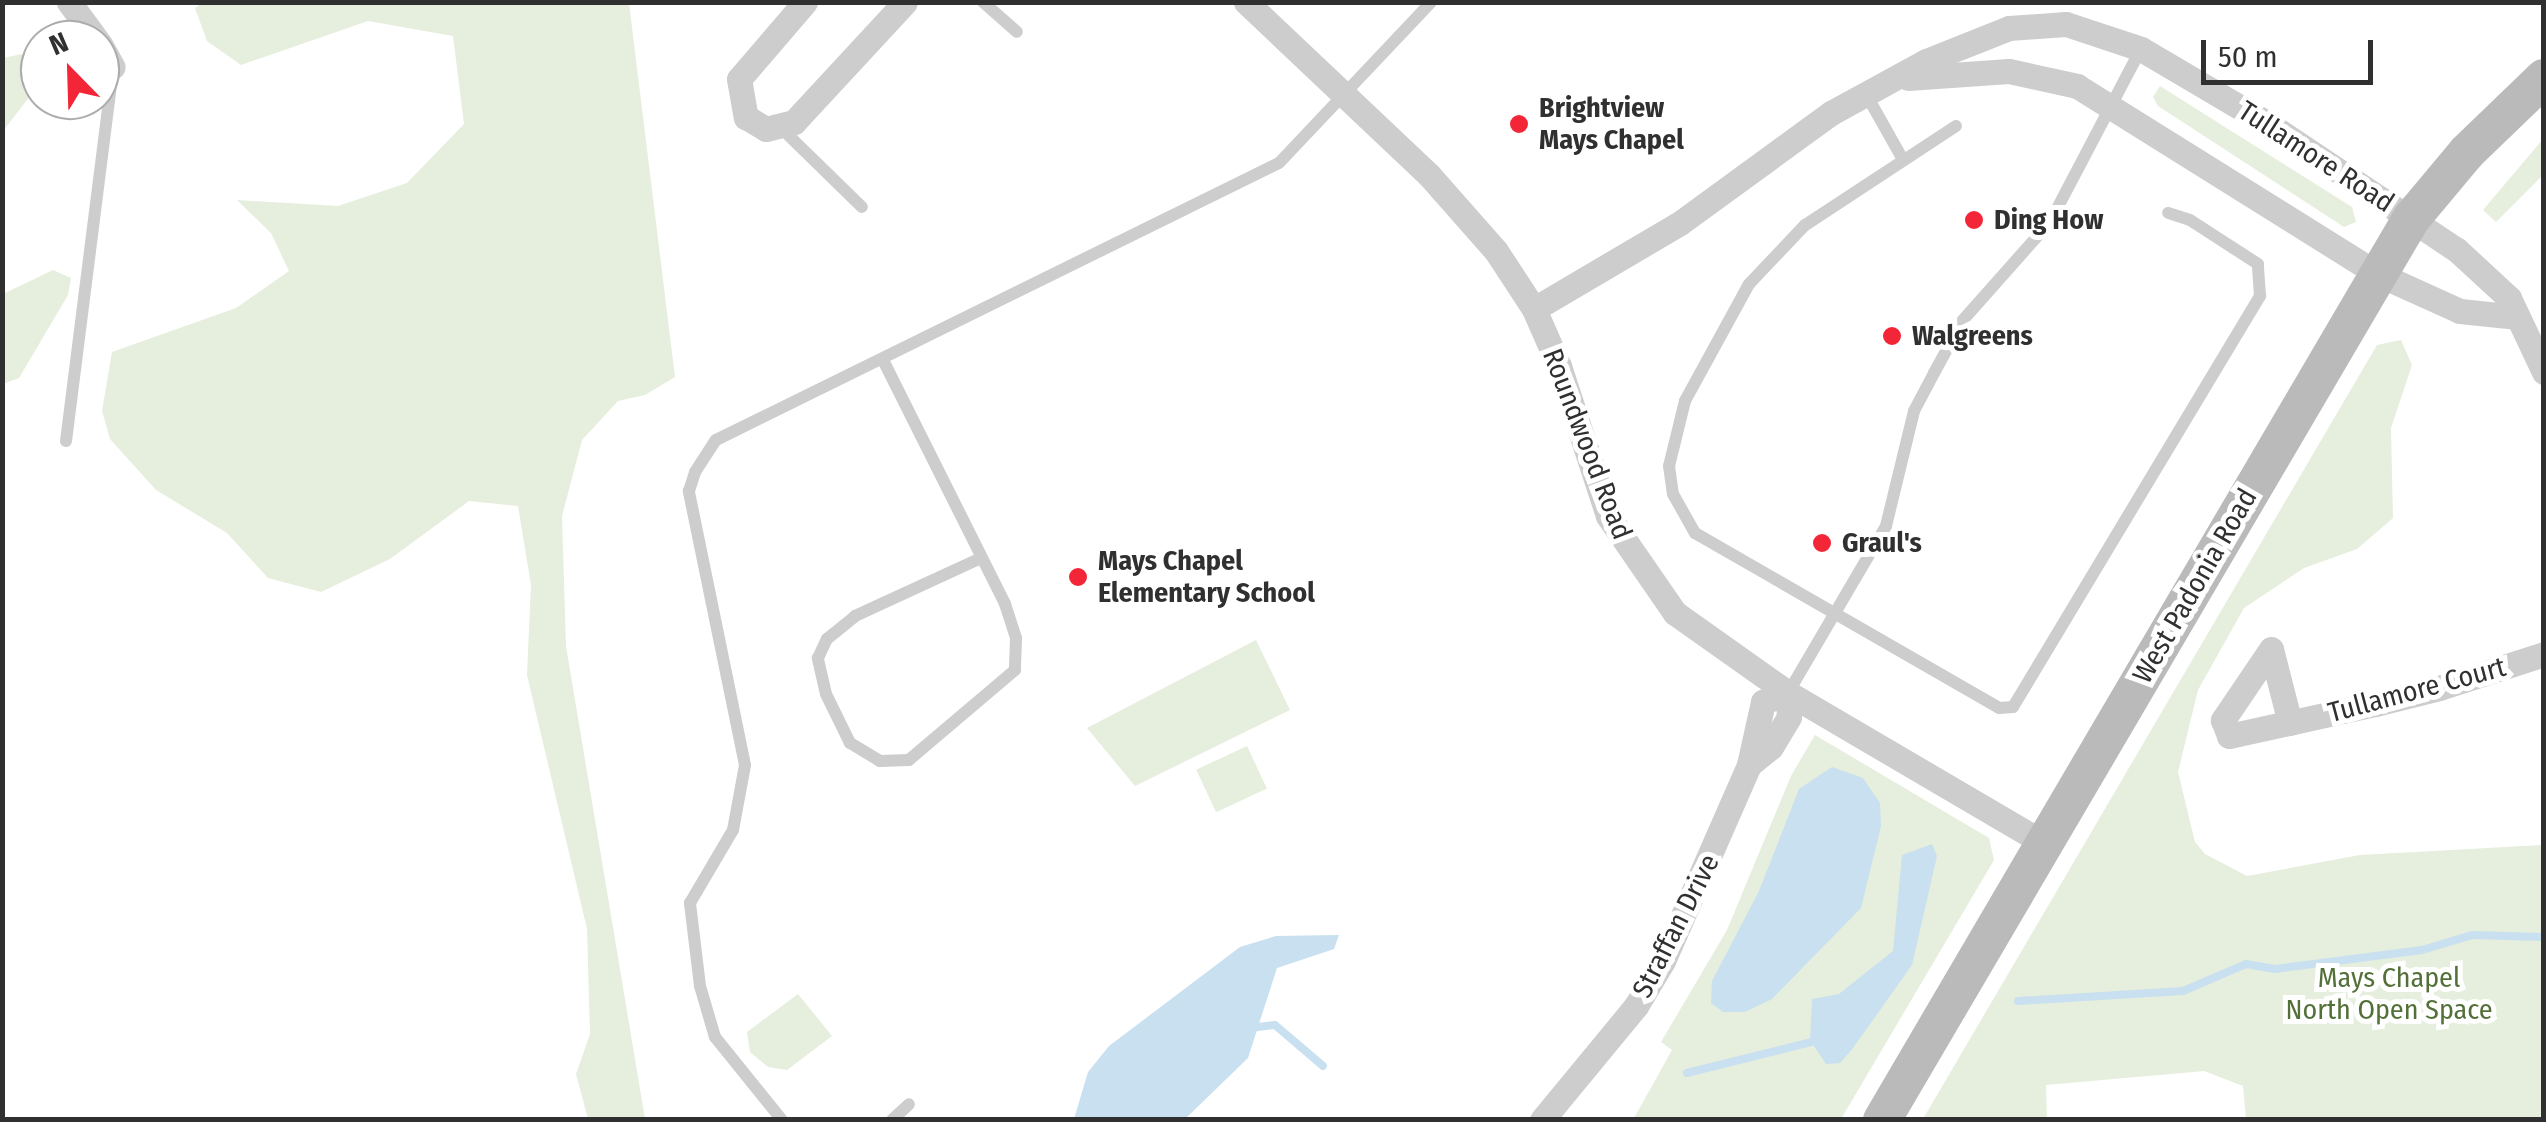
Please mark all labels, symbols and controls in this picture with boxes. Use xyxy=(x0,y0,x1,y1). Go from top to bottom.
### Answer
north arrow xyxy=(20,20,120,120)
scale bar xyxy=(2206,20,2378,82)
text: N xyxy=(45,25,73,62)
text: 50 m xyxy=(2218,39,2278,75)
place label: Brightview Mays Chapel xyxy=(1539,91,1684,157)
street label: Tullamore Road xyxy=(2232,94,2400,220)
marker: Brightview Mays Chapel xyxy=(1508,113,1530,135)
place label: Ding How xyxy=(1994,203,2103,237)
marker: Ding How xyxy=(1963,209,1985,231)
place label: Walgreens xyxy=(1912,319,2033,353)
marker: Walgreens xyxy=(1881,325,1903,347)
street label: Roundwood Road xyxy=(1535,344,1639,544)
street label: West Padonia Road xyxy=(2126,483,2264,689)
place label: Graul's xyxy=(1842,526,1922,560)
marker: Graul's xyxy=(1811,532,1833,554)
place label: Mays Chapel Elementary School xyxy=(1098,544,1315,610)
marker: Mays Chapel Elementary School xyxy=(1067,566,1089,588)
street label: Tullamore Court xyxy=(2325,650,2509,730)
street label: Straffan Drive xyxy=(1625,849,1727,1003)
park label: Mays Chapel North Open Space xyxy=(2285,961,2493,1027)

